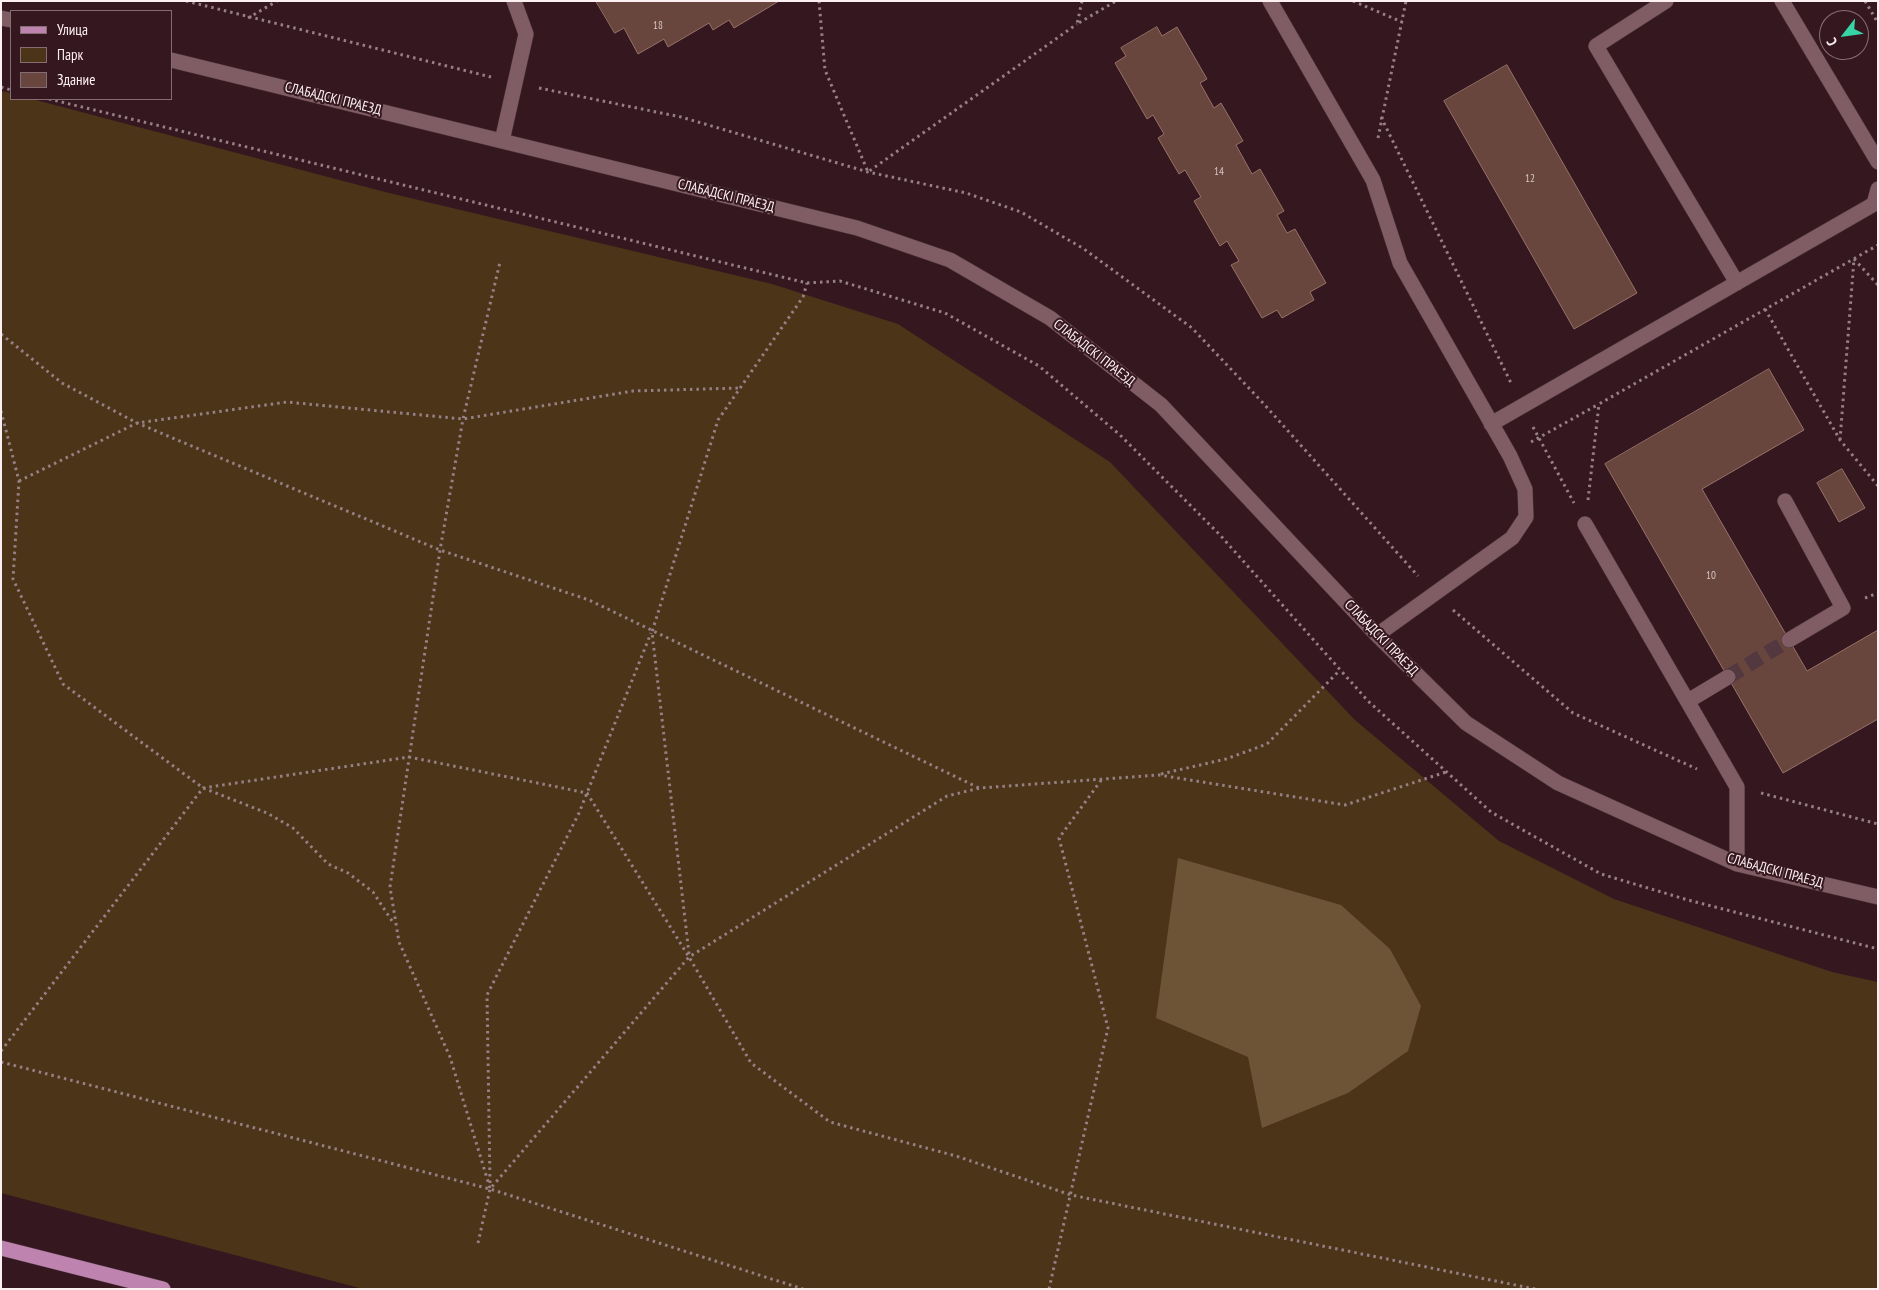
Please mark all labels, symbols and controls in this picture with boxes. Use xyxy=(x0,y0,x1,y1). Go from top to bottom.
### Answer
legend xyxy=(10,10,172,100)
north arrow xyxy=(1819,10,1869,60)
house number: 18 xyxy=(653,19,663,33)
text: Улица xyxy=(57,20,88,39)
text: С xyxy=(1822,35,1841,49)
text: Парк xyxy=(57,45,83,64)
text: Здание xyxy=(57,70,95,89)
street label: СЛАБАДСКІ ПРАЕЗД xyxy=(283,79,383,119)
house number: 14 xyxy=(1214,165,1224,179)
house number: 12 xyxy=(1525,172,1535,186)
street label: СЛАБАДСКІ ПРАЕЗД xyxy=(676,176,776,216)
street label: СЛАБАДСКІ ПРАЕЗД xyxy=(1050,316,1138,390)
house number: 10 xyxy=(1706,569,1716,583)
street label: СЛАБАДСКІ ПРАЕЗД xyxy=(1341,597,1421,679)
street label: СЛАБАДСКІ ПРАЕЗД xyxy=(1725,850,1825,892)

